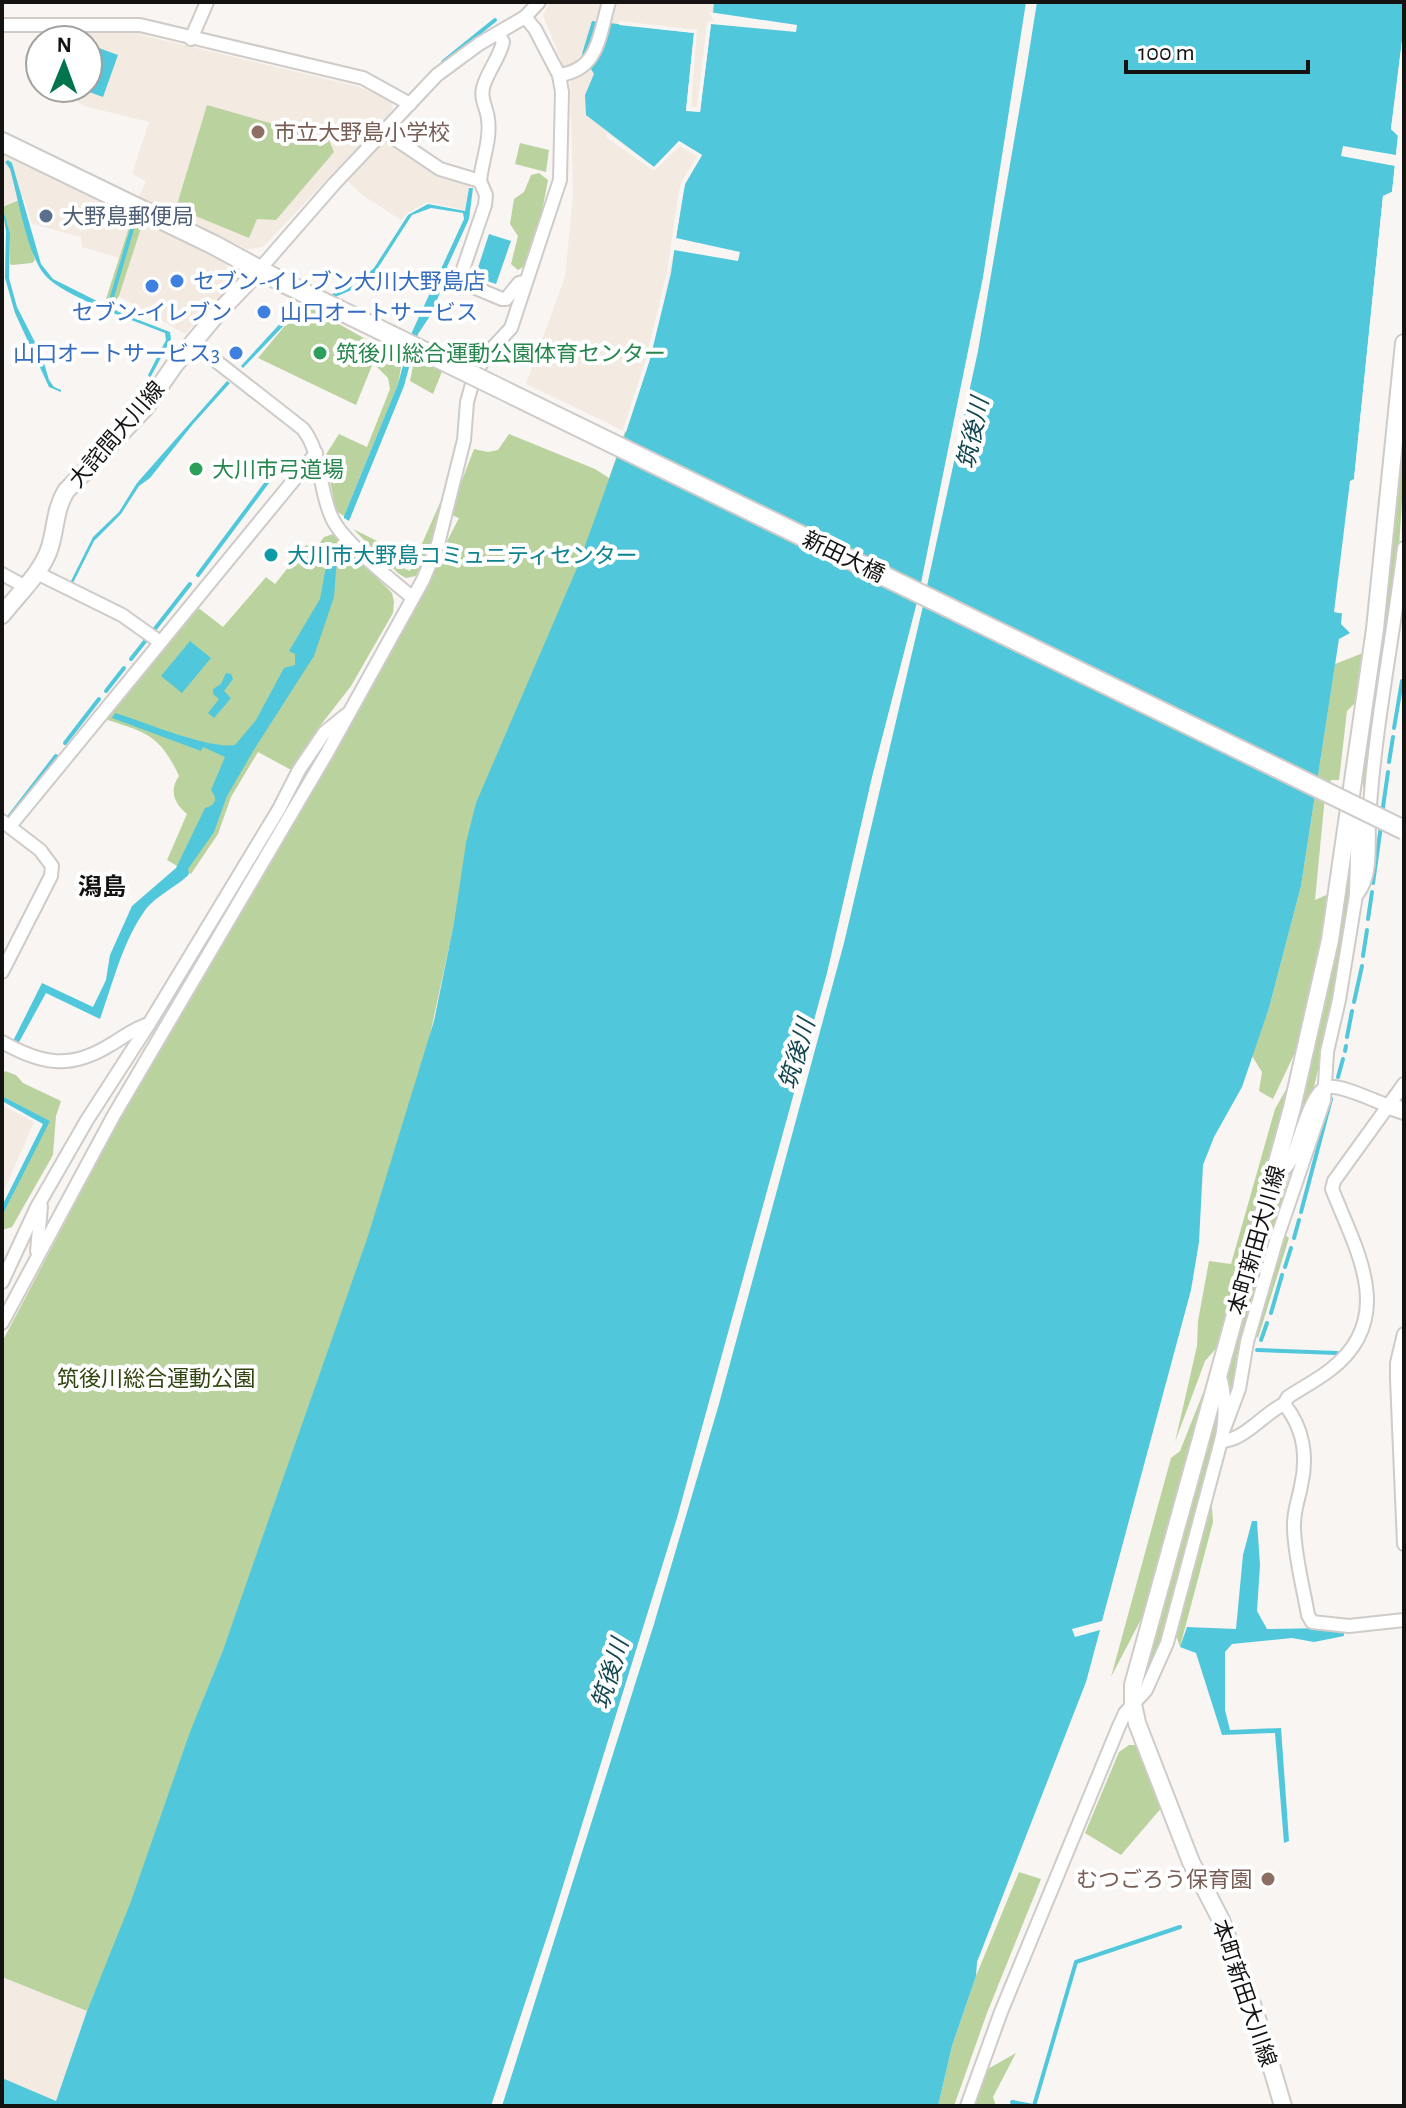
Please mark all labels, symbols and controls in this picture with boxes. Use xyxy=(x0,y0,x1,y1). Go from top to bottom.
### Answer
north arrow xyxy=(24,24,104,104)
scale bar xyxy=(1126,24,1308,74)
text: N xyxy=(56,34,72,56)
text: 100 m xyxy=(1138,41,1195,65)
place label: 市立大野島小学校 xyxy=(274,121,450,144)
marker: 市立大野島小学校 xyxy=(249,123,267,141)
place label: 大野島郵便局 xyxy=(62,205,194,228)
marker: 大野島郵便局 xyxy=(37,207,55,225)
place label: セブン-イレブン大川大野島店 xyxy=(193,270,486,293)
marker: セブン-イレブン大川大野島店 xyxy=(168,272,186,290)
marker: セブン-イレブン xyxy=(143,277,161,295)
place label: セブン-イレブン xyxy=(72,301,232,324)
place label: 山口オートサービス xyxy=(280,301,478,324)
marker: 山口オートサービス xyxy=(255,303,273,321)
place label: 山口オートサービス3 xyxy=(13,342,220,365)
place label: 筑後川総合運動公園体育センター xyxy=(336,342,666,365)
marker: 山口オートサービス3 xyxy=(227,344,245,362)
marker: 筑後川総合運動公園体育センター xyxy=(311,344,329,362)
street label: 大詫間大川線 xyxy=(64,377,168,492)
water label: 筑後川 xyxy=(953,392,994,471)
place label: 大川市弓道場 xyxy=(212,458,344,481)
marker: 大川市弓道場 xyxy=(187,460,205,478)
street label: 新田大橋 xyxy=(799,527,888,586)
place label: 大川市大野島コミュニティセンター xyxy=(287,544,638,567)
marker: 大川市大野島コミュニティセンター xyxy=(262,546,280,564)
district label: 潟島 xyxy=(78,874,126,900)
water label: 筑後川 xyxy=(775,1013,820,1092)
street label: 本町新田大川線 xyxy=(1224,1163,1289,1317)
park label: 筑後川総合運動公園 xyxy=(57,1367,255,1390)
water label: 筑後川 xyxy=(587,1633,634,1712)
place label: むつごろう保育園 xyxy=(1076,1868,1252,1891)
marker: むつごろう保育園 xyxy=(1259,1870,1277,1888)
street label: 本町新田大川線 xyxy=(1209,1917,1280,2070)

